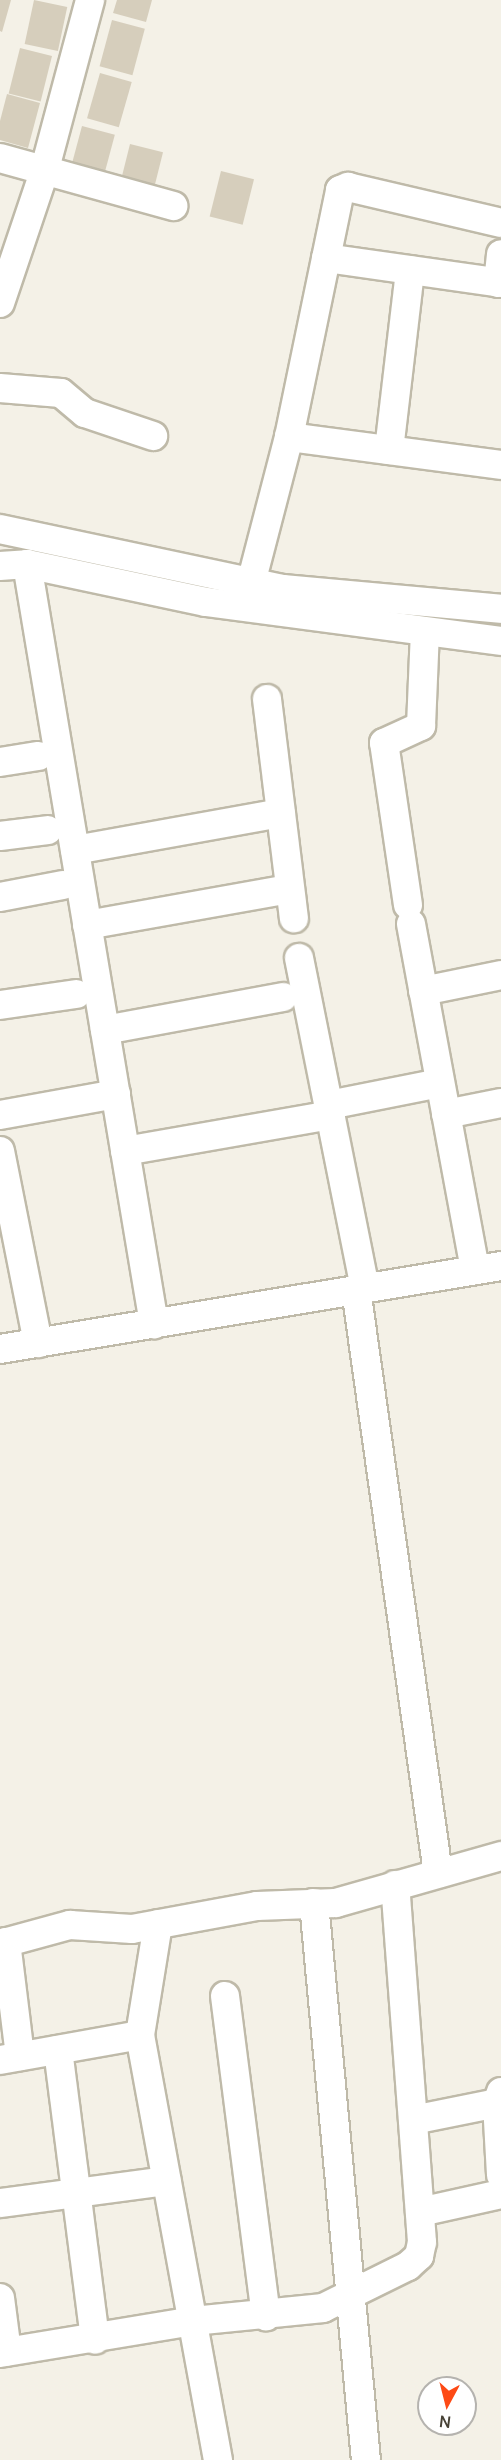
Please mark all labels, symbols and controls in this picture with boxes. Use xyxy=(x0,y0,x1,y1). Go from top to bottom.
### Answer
north arrow xyxy=(417,2376,477,2436)
text: N xyxy=(438,2410,452,2433)

